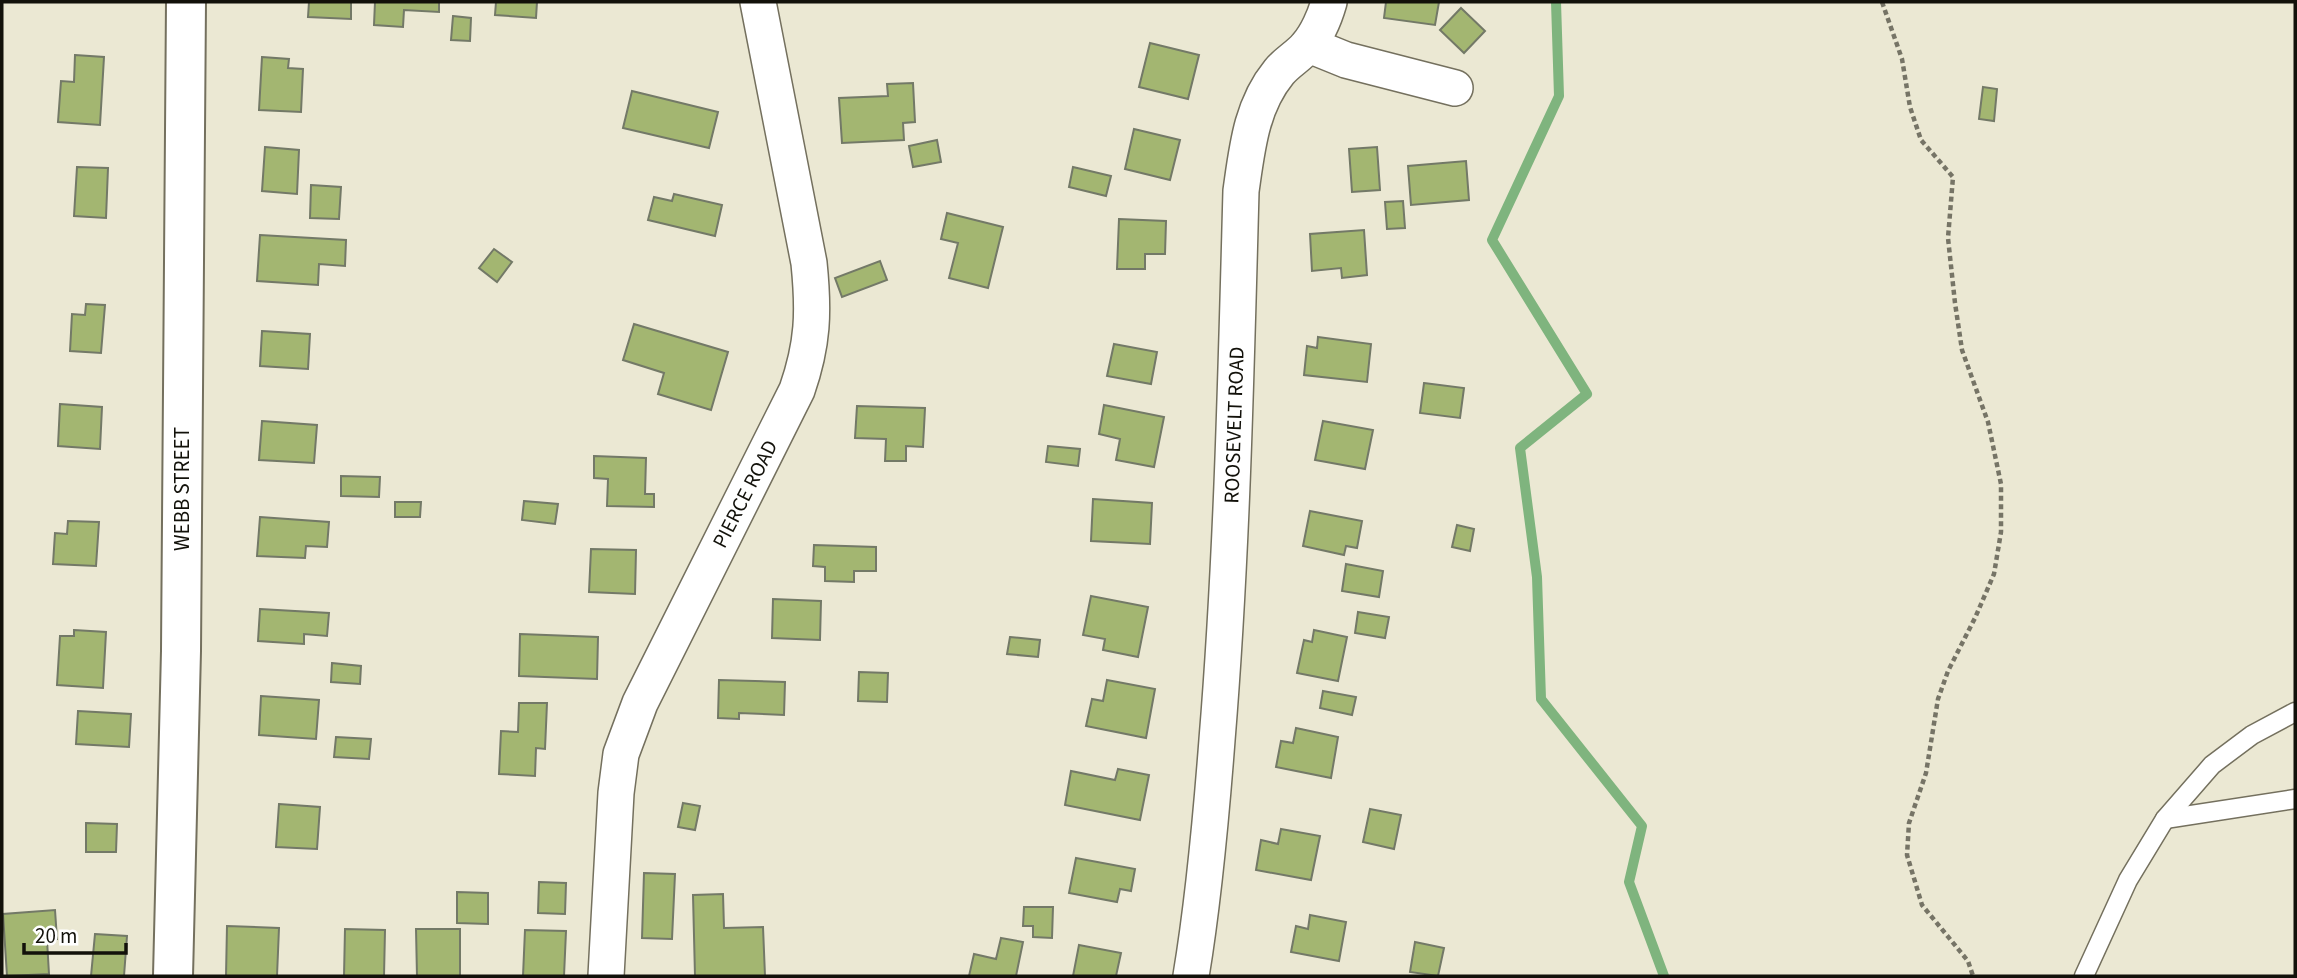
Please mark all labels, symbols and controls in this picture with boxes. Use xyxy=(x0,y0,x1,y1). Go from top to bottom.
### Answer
street label: ROOSEVELT ROAD xyxy=(1216,346,1252,504)
street label: WEBB STREET xyxy=(167,427,197,551)
street label: PIERCE ROAD xyxy=(705,435,785,553)
scale bar xyxy=(24,912,126,956)
text: 20 m xyxy=(35,921,77,951)

